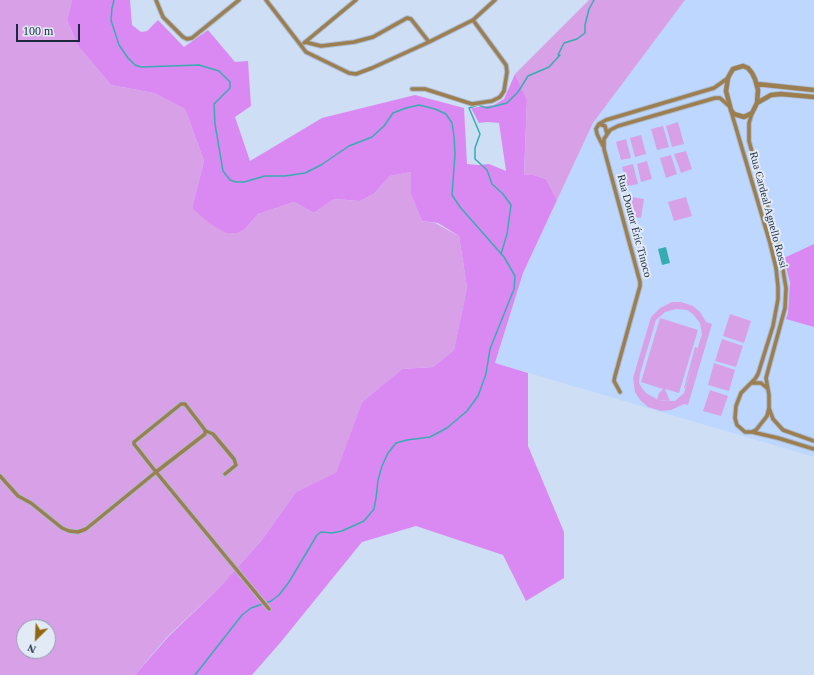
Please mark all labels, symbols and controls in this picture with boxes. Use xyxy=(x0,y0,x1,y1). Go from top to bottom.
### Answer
scale bar xyxy=(18,16,82,42)
text: 100 m xyxy=(23,24,53,38)
street label: Rua Cardeal Agnello Rossi xyxy=(746,150,790,270)
street label: Rua Doutor Éric Tinoco xyxy=(614,173,654,279)
north arrow xyxy=(16,619,56,659)
text: N xyxy=(25,642,38,656)

